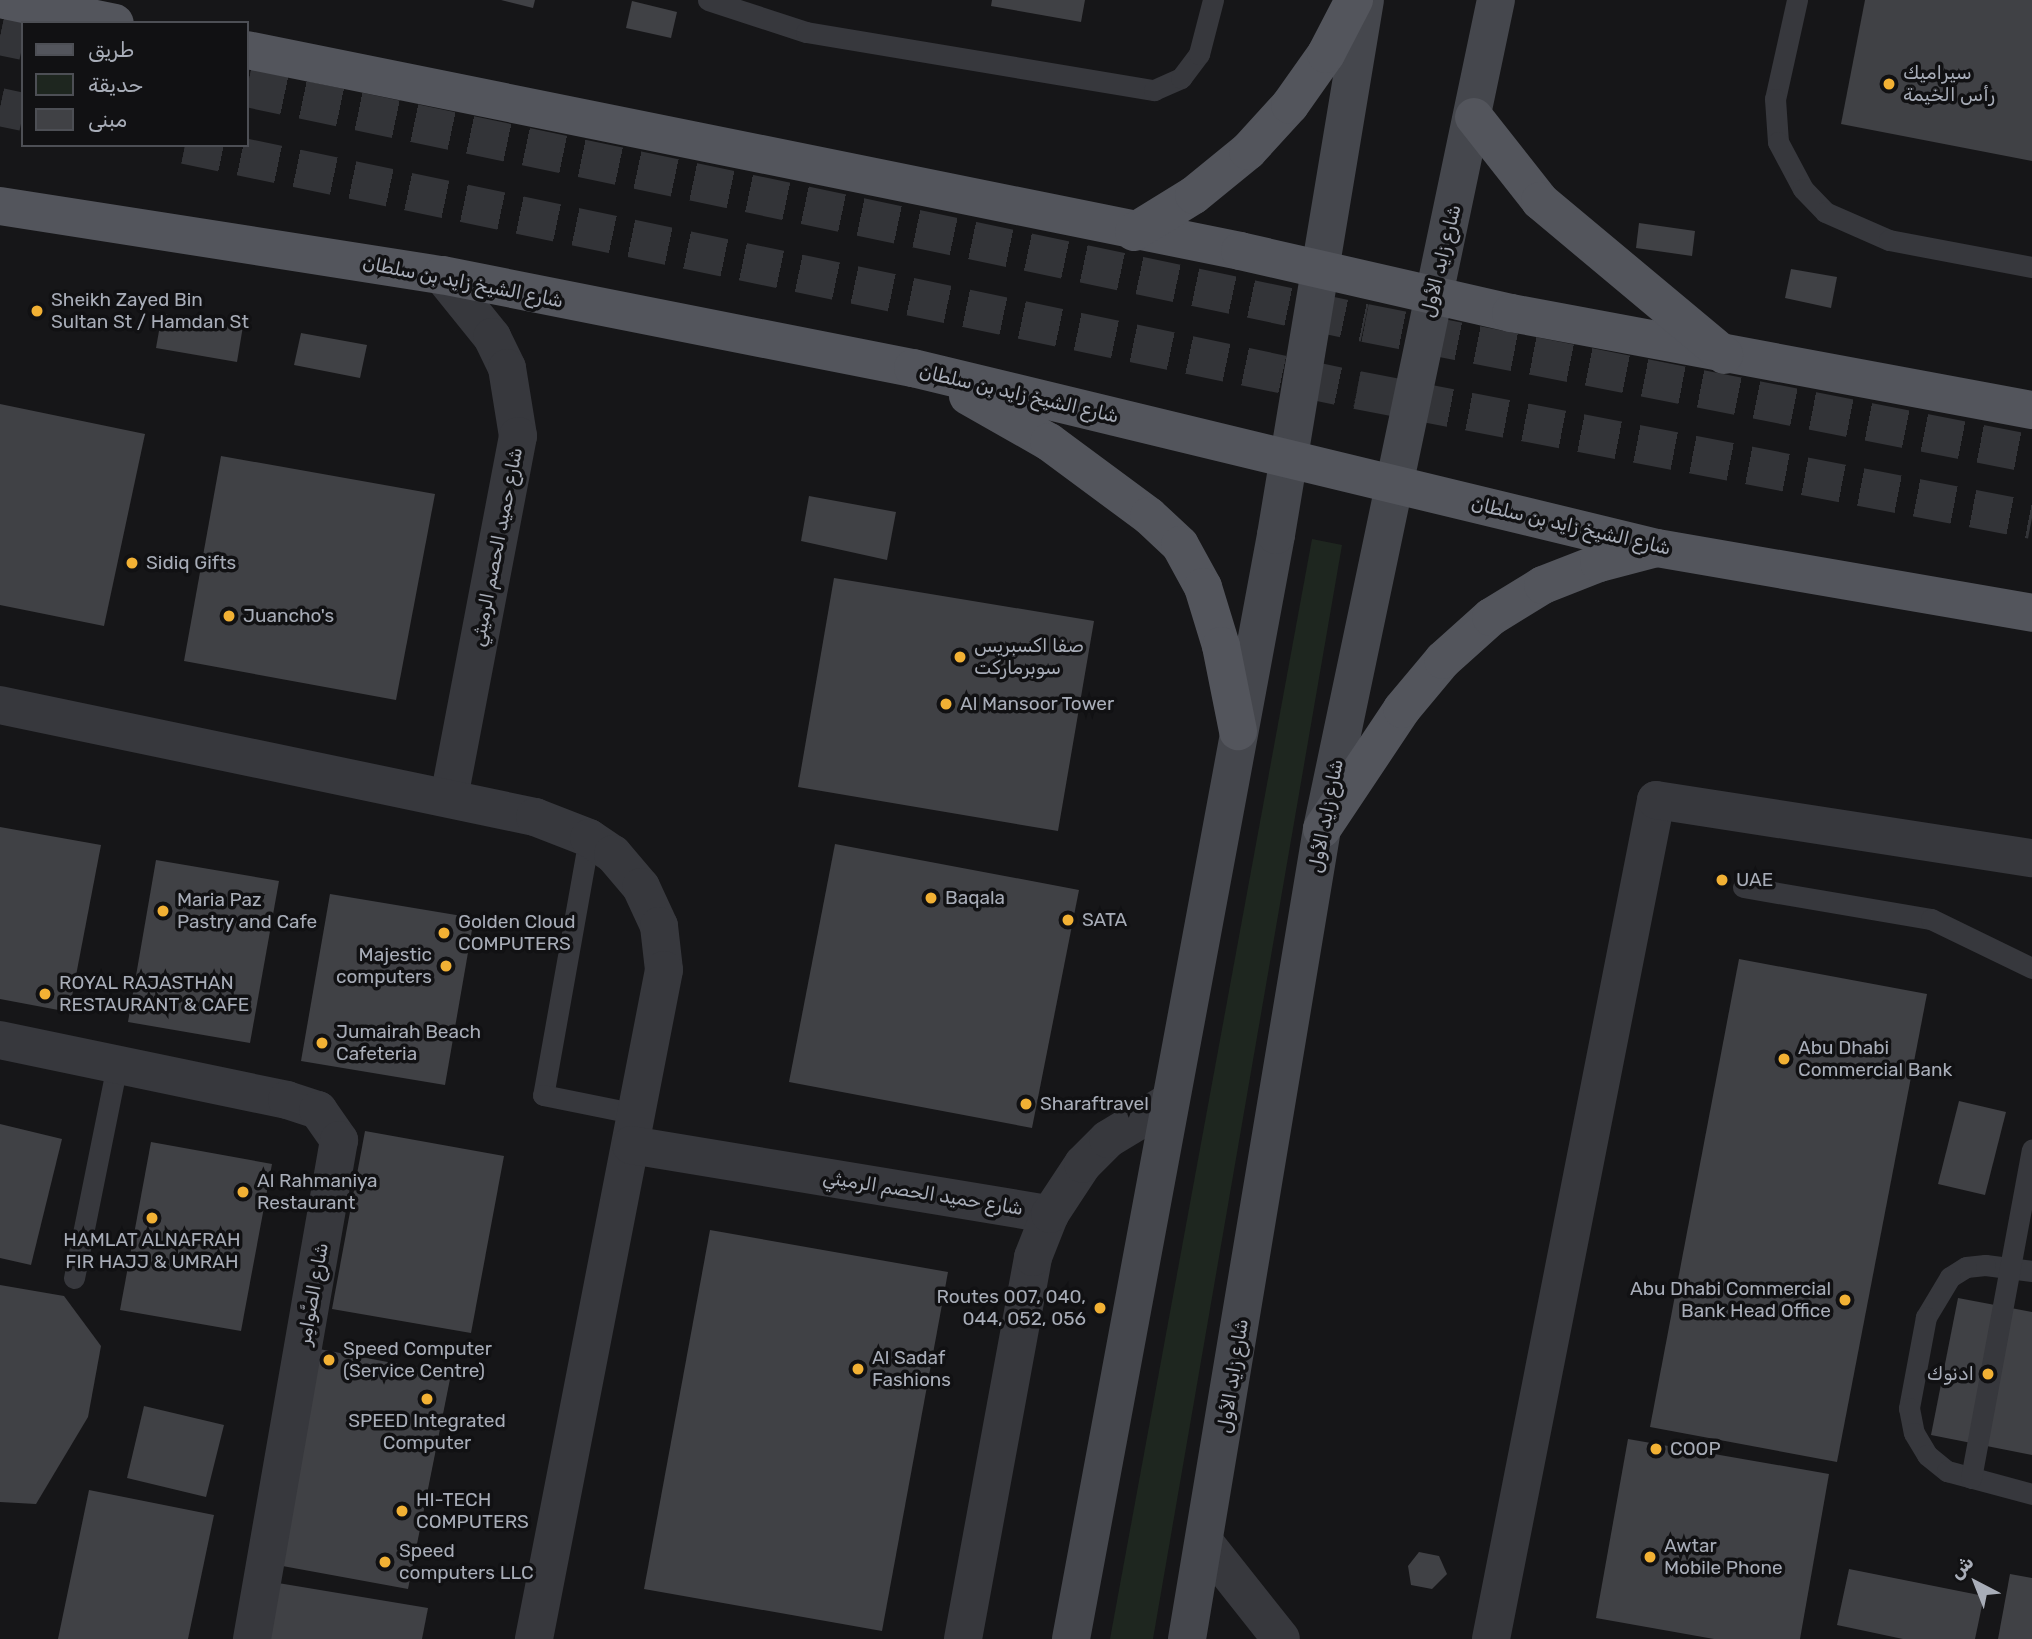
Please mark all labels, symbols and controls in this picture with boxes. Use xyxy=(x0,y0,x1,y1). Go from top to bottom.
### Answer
legend xyxy=(21,21,248,147)
text: طريق xyxy=(88,37,134,62)
place label: سيراميك رأس الخيمة xyxy=(1903,62,1995,106)
text: حديقة xyxy=(88,72,143,97)
marker: سيراميك رأس الخيمة xyxy=(1881,76,1897,92)
text: مبنى xyxy=(88,107,127,132)
street label: شارع زايد الأول xyxy=(1416,202,1466,320)
street label: شارع الشيخ زايد بن سلطان xyxy=(361,251,565,313)
place label: Sheikh Zayed Bin Sultan St / Hamdan St xyxy=(51,289,249,333)
marker: Sheikh Zayed Bin Sultan St / Hamdan St xyxy=(29,303,45,319)
street label: شارع الشيخ زايد بن سلطان xyxy=(917,360,1121,428)
street label: شارع حميد الحصم الرميثي xyxy=(466,445,528,649)
street label: شارع الشيخ زايد بن سلطان xyxy=(1469,492,1673,560)
place label: Sidiq Gifts xyxy=(146,552,236,574)
marker: Sidiq Gifts xyxy=(124,555,140,571)
place label: Juancho's xyxy=(243,605,334,627)
marker: Juancho's xyxy=(221,608,237,624)
place label: صفا اكسبريس سوبرماركت xyxy=(974,635,1084,679)
marker: صفا اكسبريس سوبرماركت xyxy=(952,649,968,665)
place label: Al Mansoor Tower xyxy=(960,693,1115,715)
marker: Al Mansoor Tower xyxy=(938,696,954,712)
street label: شارع زايد الأول xyxy=(1304,757,1348,875)
place label: UAE xyxy=(1736,869,1773,891)
marker: UAE xyxy=(1714,872,1730,888)
place label: Baqala xyxy=(945,887,1005,909)
place label: Maria Paz Pastry and Cafe xyxy=(177,889,318,933)
marker: Baqala xyxy=(923,890,939,906)
marker: Maria Paz Pastry and Cafe xyxy=(155,903,171,919)
place label: SATA xyxy=(1082,909,1127,931)
place label: Golden Cloud COMPUTERS xyxy=(458,911,575,955)
marker: SATA xyxy=(1060,912,1076,928)
marker: Golden Cloud COMPUTERS xyxy=(436,925,452,941)
place label: Majestic computers xyxy=(336,944,432,988)
marker: Majestic computers xyxy=(438,958,454,974)
place label: ROYAL RAJASTHAN RESTAURANT & CAFE xyxy=(59,972,250,1016)
marker: ROYAL RAJASTHAN RESTAURANT & CAFE xyxy=(37,986,53,1002)
place label: Jumairah Beach Cafeteria xyxy=(336,1021,481,1065)
marker: Jumairah Beach Cafeteria xyxy=(314,1035,330,1051)
place label: Abu Dhabi Commercial Bank xyxy=(1798,1037,1952,1081)
marker: Abu Dhabi Commercial Bank xyxy=(1776,1051,1792,1067)
place label: Sharaftravel xyxy=(1040,1093,1149,1115)
marker: Sharaftravel xyxy=(1018,1096,1034,1112)
street label: شارع حميد الحصم الرميثي xyxy=(821,1166,1025,1220)
place label: Al Rahmaniya Restaurant xyxy=(257,1170,378,1214)
marker: Al Rahmaniya Restaurant xyxy=(235,1184,251,1200)
marker: HAMLAT ALNAFRAH FIR HAJJ & UMRAH xyxy=(144,1210,160,1226)
place label: HAMLAT ALNAFRAH FIR HAJJ & UMRAH xyxy=(63,1229,241,1273)
street label: شارع الصَّوامِر xyxy=(293,1241,333,1347)
place label: Abu Dhabi Commercial Bank Head Office xyxy=(1630,1278,1831,1322)
place label: Routes 007, 040, 044, 052, 056 xyxy=(937,1286,1086,1330)
marker: Abu Dhabi Commercial Bank Head Office xyxy=(1837,1292,1853,1308)
marker: Routes 007, 040, 044, 052, 056 xyxy=(1092,1300,1108,1316)
street label: شارع زايد الأول xyxy=(1213,1317,1253,1435)
place label: Speed Computer (Service Centre) xyxy=(343,1338,492,1382)
place label: Al Sadaf Fashions xyxy=(872,1347,951,1391)
marker: Speed Computer (Service Centre) xyxy=(321,1352,337,1368)
marker: Al Sadaf Fashions xyxy=(850,1361,866,1377)
place label: ادنوك xyxy=(1927,1363,1974,1385)
marker: ادنوك xyxy=(1980,1366,1996,1382)
marker: SPEED Integrated Computer xyxy=(419,1391,435,1407)
place label: SPEED Integrated Computer xyxy=(348,1410,506,1454)
place label: COOP xyxy=(1670,1438,1721,1460)
marker: COOP xyxy=(1648,1441,1664,1457)
place label: HI-TECH COMPUTERS xyxy=(416,1489,529,1533)
marker: HI-TECH COMPUTERS xyxy=(394,1503,410,1519)
place label: Awtar Mobile Phone xyxy=(1664,1535,1783,1579)
place label: Speed computers LLC xyxy=(399,1540,534,1584)
north arrow xyxy=(1941,1548,2011,1618)
marker: Awtar Mobile Phone xyxy=(1642,1549,1658,1565)
text: ش xyxy=(1945,1550,1978,1584)
marker: Speed computers LLC xyxy=(377,1554,393,1570)

